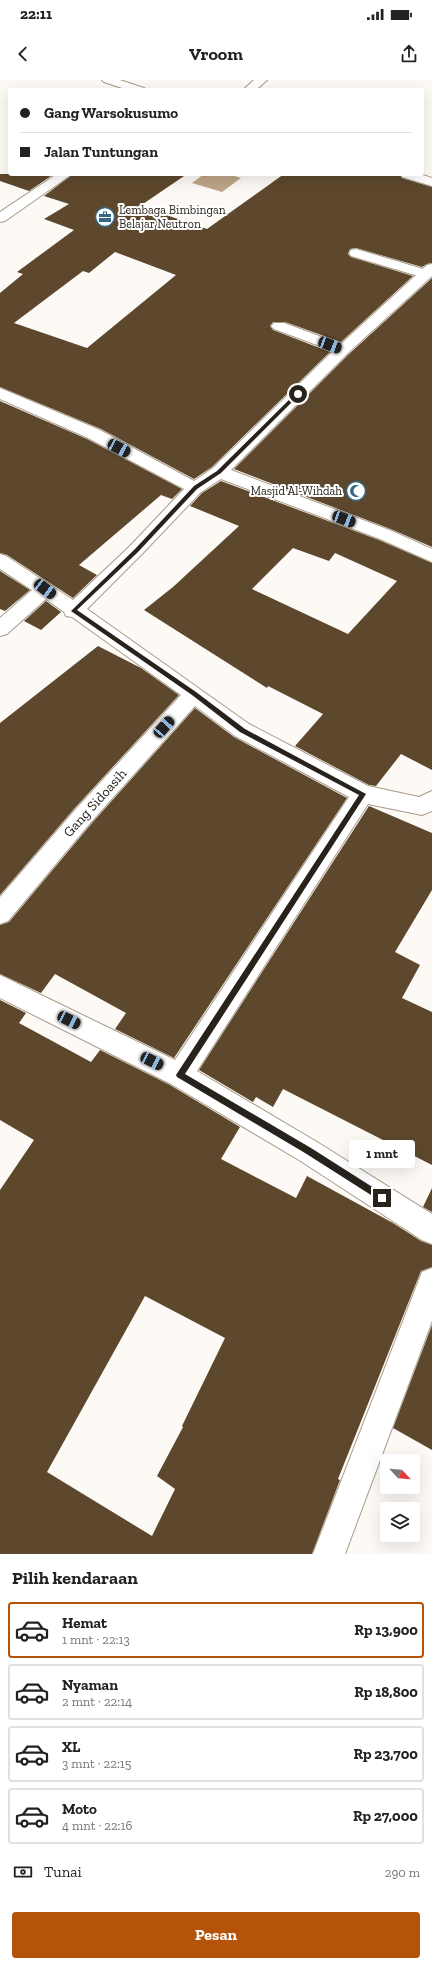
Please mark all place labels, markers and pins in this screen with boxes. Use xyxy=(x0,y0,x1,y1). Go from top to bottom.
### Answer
place label: Lembaga Bimbingan Belajar Neutron xyxy=(119,203,226,232)
office icon: Lembaga Bimbingan Belajar Neutron xyxy=(94,206,116,228)
mosque icon: Masjid Al-Wihdah xyxy=(345,480,367,502)
place label: Masjid Al-Wihdah xyxy=(251,484,342,499)

